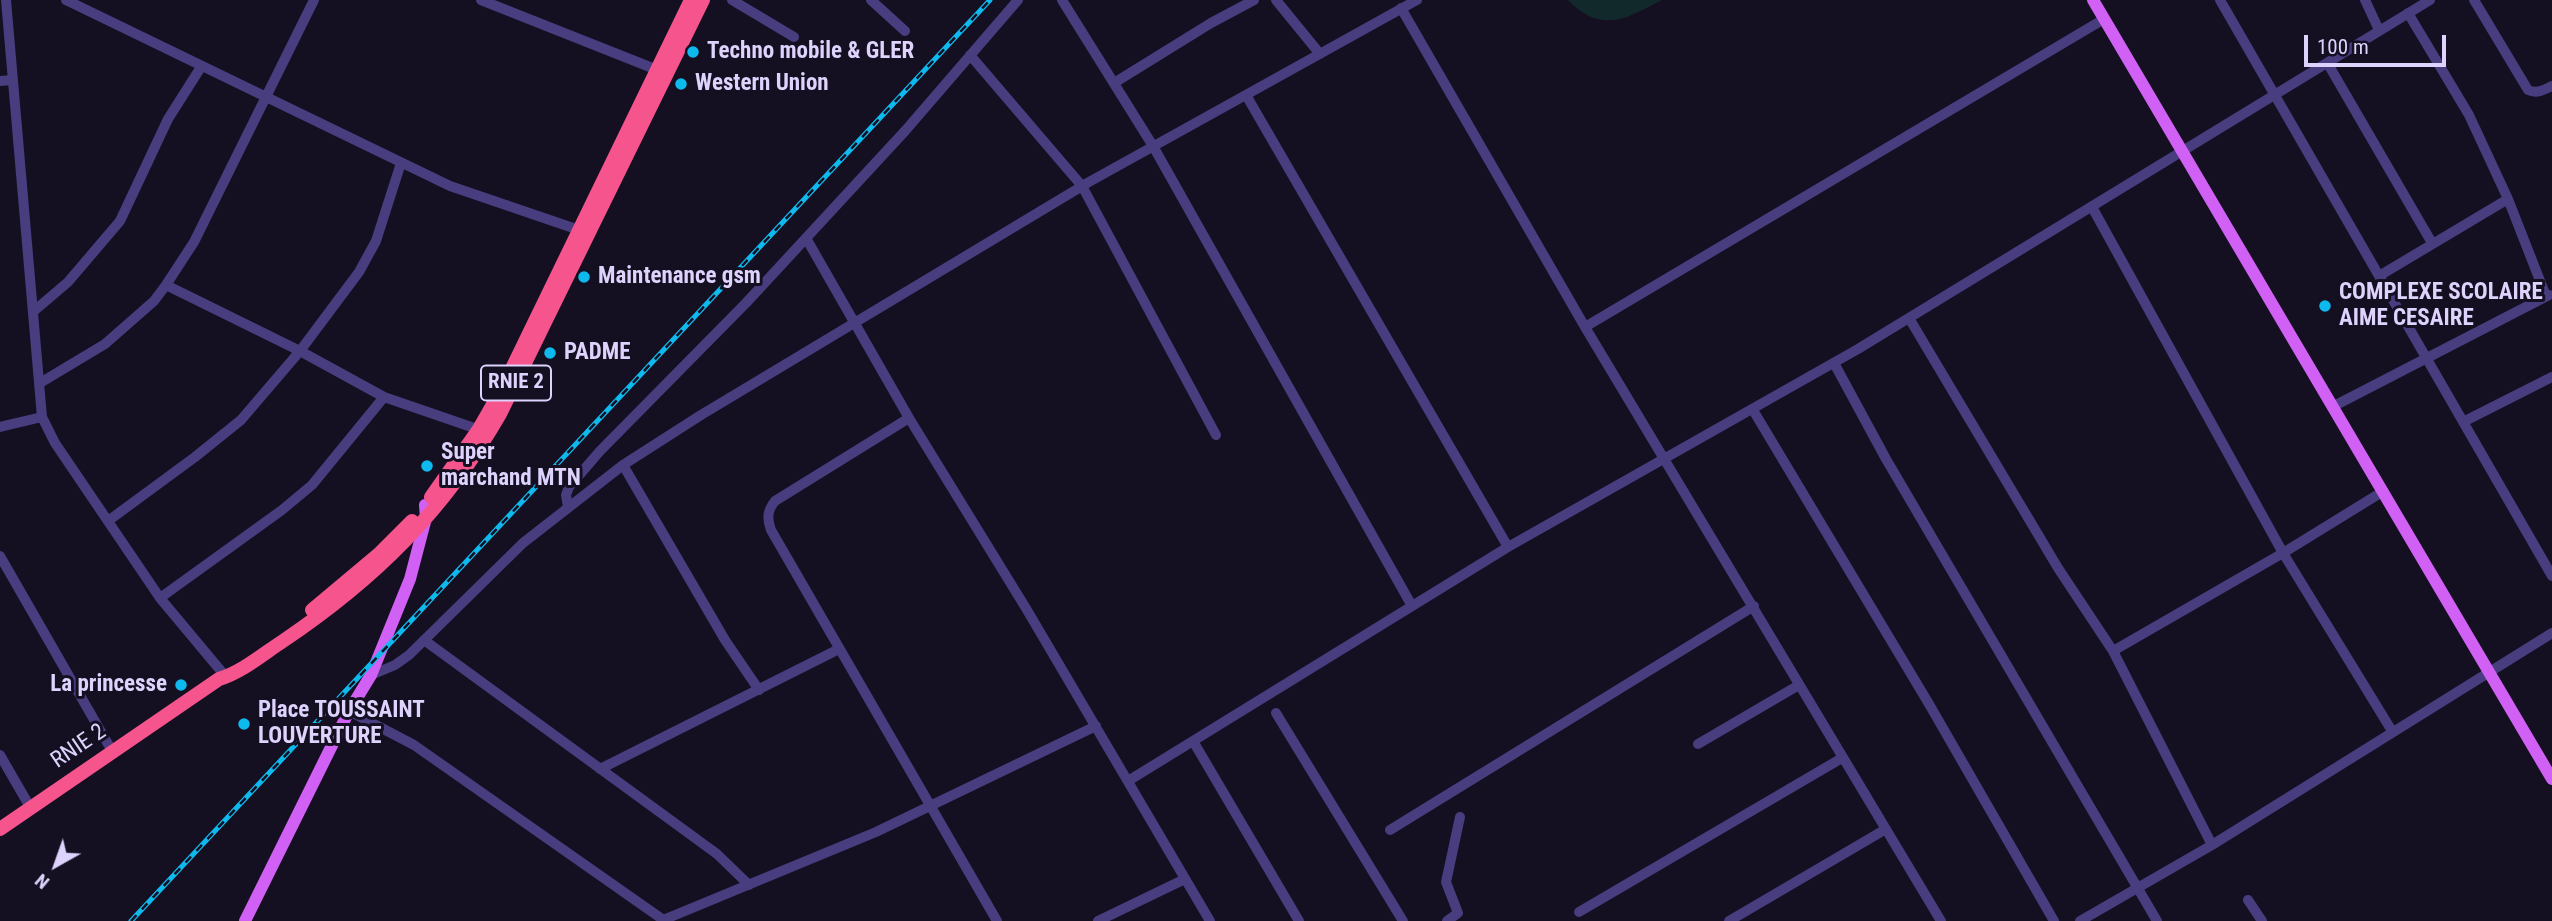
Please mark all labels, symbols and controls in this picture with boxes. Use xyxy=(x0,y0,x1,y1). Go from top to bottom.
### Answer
scale bar xyxy=(2307,21,2449,65)
text: 100 m xyxy=(2317,35,2369,59)
place label: Techno mobile & GLER xyxy=(707,38,914,66)
marker: Techno mobile & GLER xyxy=(685,44,701,60)
place label: Western Union xyxy=(695,70,829,98)
marker: Western Union xyxy=(673,76,689,92)
place label: Maintenance gsm xyxy=(598,263,761,291)
marker: Maintenance gsm xyxy=(576,269,592,285)
place label: COMPLEXE SCOLAIRE AIME CESAIRE xyxy=(2339,279,2543,333)
marker: COMPLEXE SCOLAIRE AIME CESAIRE xyxy=(2317,298,2333,314)
place label: PADME xyxy=(564,339,631,367)
marker: PADME xyxy=(542,345,558,361)
road number: RNIE 2 xyxy=(481,366,551,400)
place label: Super marchand MTN xyxy=(441,439,581,493)
marker: Super marchand MTN xyxy=(419,458,435,474)
place label: La princesse xyxy=(50,671,167,699)
marker: La princesse xyxy=(173,677,189,693)
place label: Place TOUSSAINT LOUVERTURE xyxy=(258,697,425,751)
marker: Place TOUSSAINT LOUVERTURE xyxy=(236,716,252,732)
street label: RNIE 2 xyxy=(46,719,112,775)
north arrow xyxy=(21,830,91,900)
text: N xyxy=(30,869,54,894)

